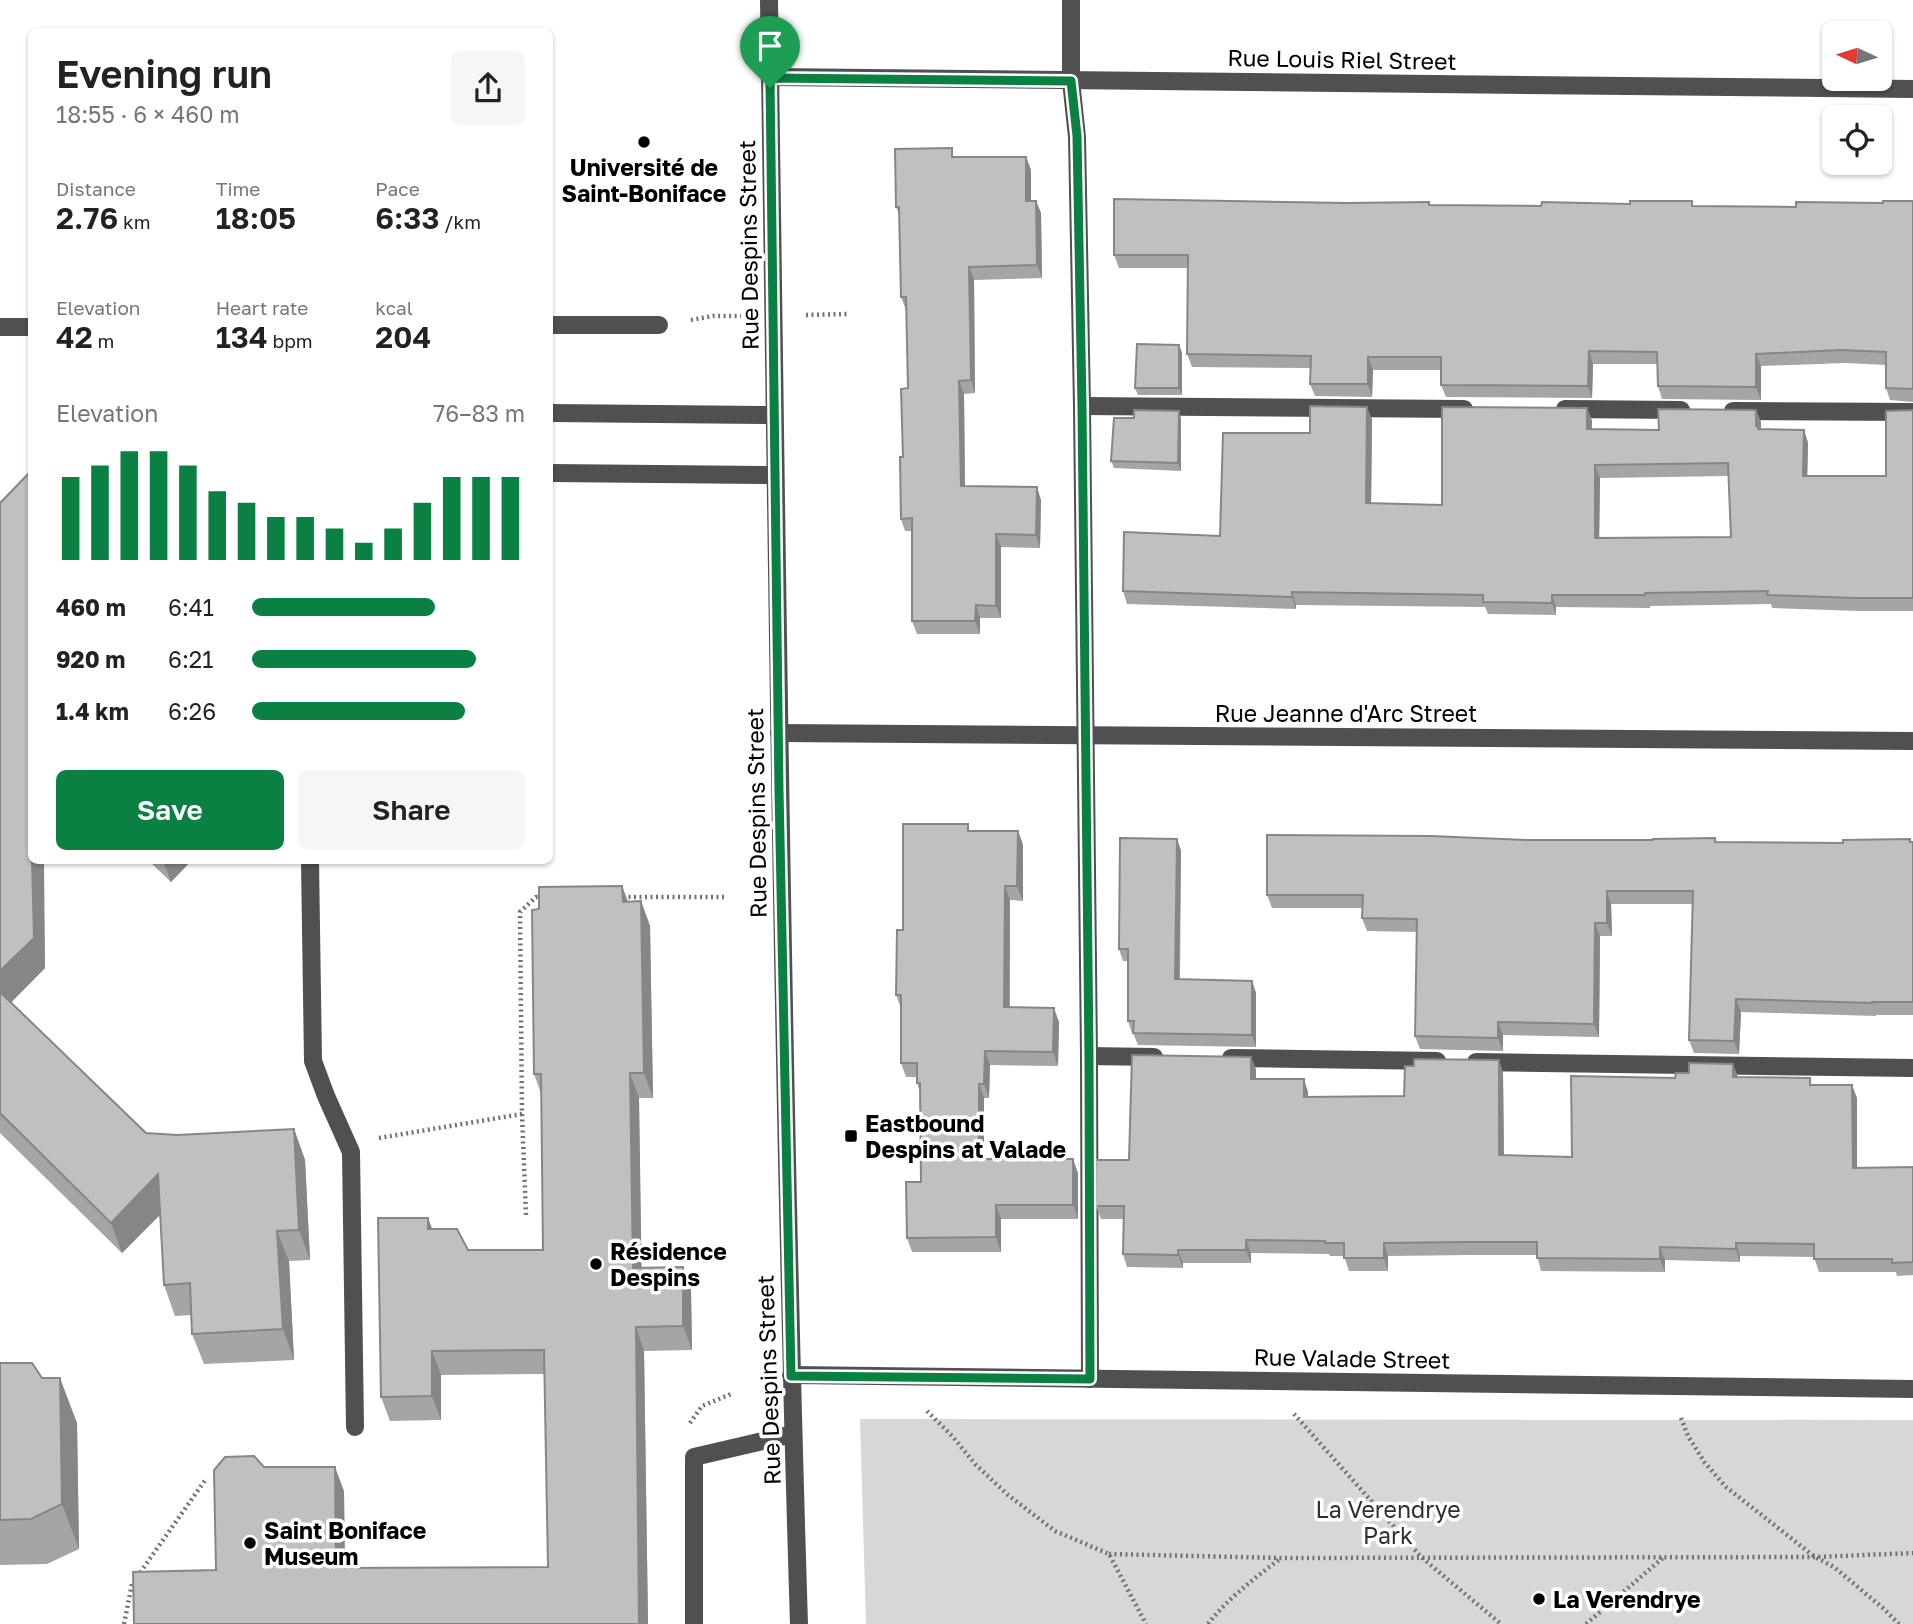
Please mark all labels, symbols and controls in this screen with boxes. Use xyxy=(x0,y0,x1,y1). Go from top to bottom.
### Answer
pin xyxy=(740,16,800,88)
north arrow xyxy=(1822,21,1892,91)
map controls xyxy=(1822,21,1892,175)
icon: arrive xyxy=(751,27,789,65)
street label: Rue Louis Riel Street xyxy=(1227,43,1457,75)
text: Evening run xyxy=(56,51,272,96)
button: share xyxy=(451,51,525,125)
text: 18:55 · 6 × 460 m xyxy=(56,100,240,128)
button: locate xyxy=(1822,105,1892,175)
marker: Université de Saint-Boniface xyxy=(636,134,652,150)
street label: Rue Despins Street xyxy=(732,140,764,350)
place label: Université de Saint-Boniface xyxy=(562,153,726,207)
text: Distance xyxy=(56,177,136,200)
text: Time xyxy=(216,177,260,200)
text: Pace xyxy=(375,177,420,200)
text: 2.76 xyxy=(56,200,118,236)
text: 18:05 xyxy=(216,200,296,236)
text: 6:33 xyxy=(375,200,440,236)
text: km xyxy=(118,210,151,233)
text: /km xyxy=(440,210,481,233)
text: Elevation xyxy=(56,296,141,319)
text: Heart rate xyxy=(216,296,308,319)
text: kcal xyxy=(375,296,413,319)
text: 42 xyxy=(56,319,93,355)
text: 134 xyxy=(216,319,268,355)
text: 204 xyxy=(375,319,431,355)
text: m xyxy=(93,329,114,352)
text: bpm xyxy=(268,329,313,352)
text: Elevation xyxy=(56,399,158,427)
text: 76–83 m xyxy=(433,399,525,427)
text: 460 m xyxy=(56,593,126,621)
text: 6:41 xyxy=(168,593,214,621)
text: 920 m xyxy=(56,645,125,673)
text: 6:21 xyxy=(168,645,213,673)
text: 1.4 km xyxy=(56,697,129,725)
text: 6:26 xyxy=(168,697,216,725)
street label: Rue Jeanne d'Arc Street xyxy=(1215,699,1477,727)
street label: Rue Despins Street xyxy=(740,708,772,918)
button: Save xyxy=(56,770,284,850)
button: Share xyxy=(298,770,525,850)
place label: Eastbound Despins at Valade xyxy=(865,1109,1066,1163)
marker: Eastbound Despins at Valade xyxy=(843,1128,859,1144)
place label: Résidence Despins xyxy=(610,1237,727,1291)
marker: Résidence Despins xyxy=(588,1256,604,1272)
street label: Rue Despins Street xyxy=(750,1274,786,1486)
street label: Rue Valade Street xyxy=(1253,1342,1451,1374)
park label: La Verendrye Park xyxy=(1315,1495,1461,1549)
place label: Saint Boniface Museum xyxy=(264,1516,426,1570)
marker: Saint Boniface Museum xyxy=(242,1535,258,1551)
place label: La Verendrye xyxy=(1553,1585,1701,1613)
marker: La Verendrye xyxy=(1531,1591,1547,1607)

